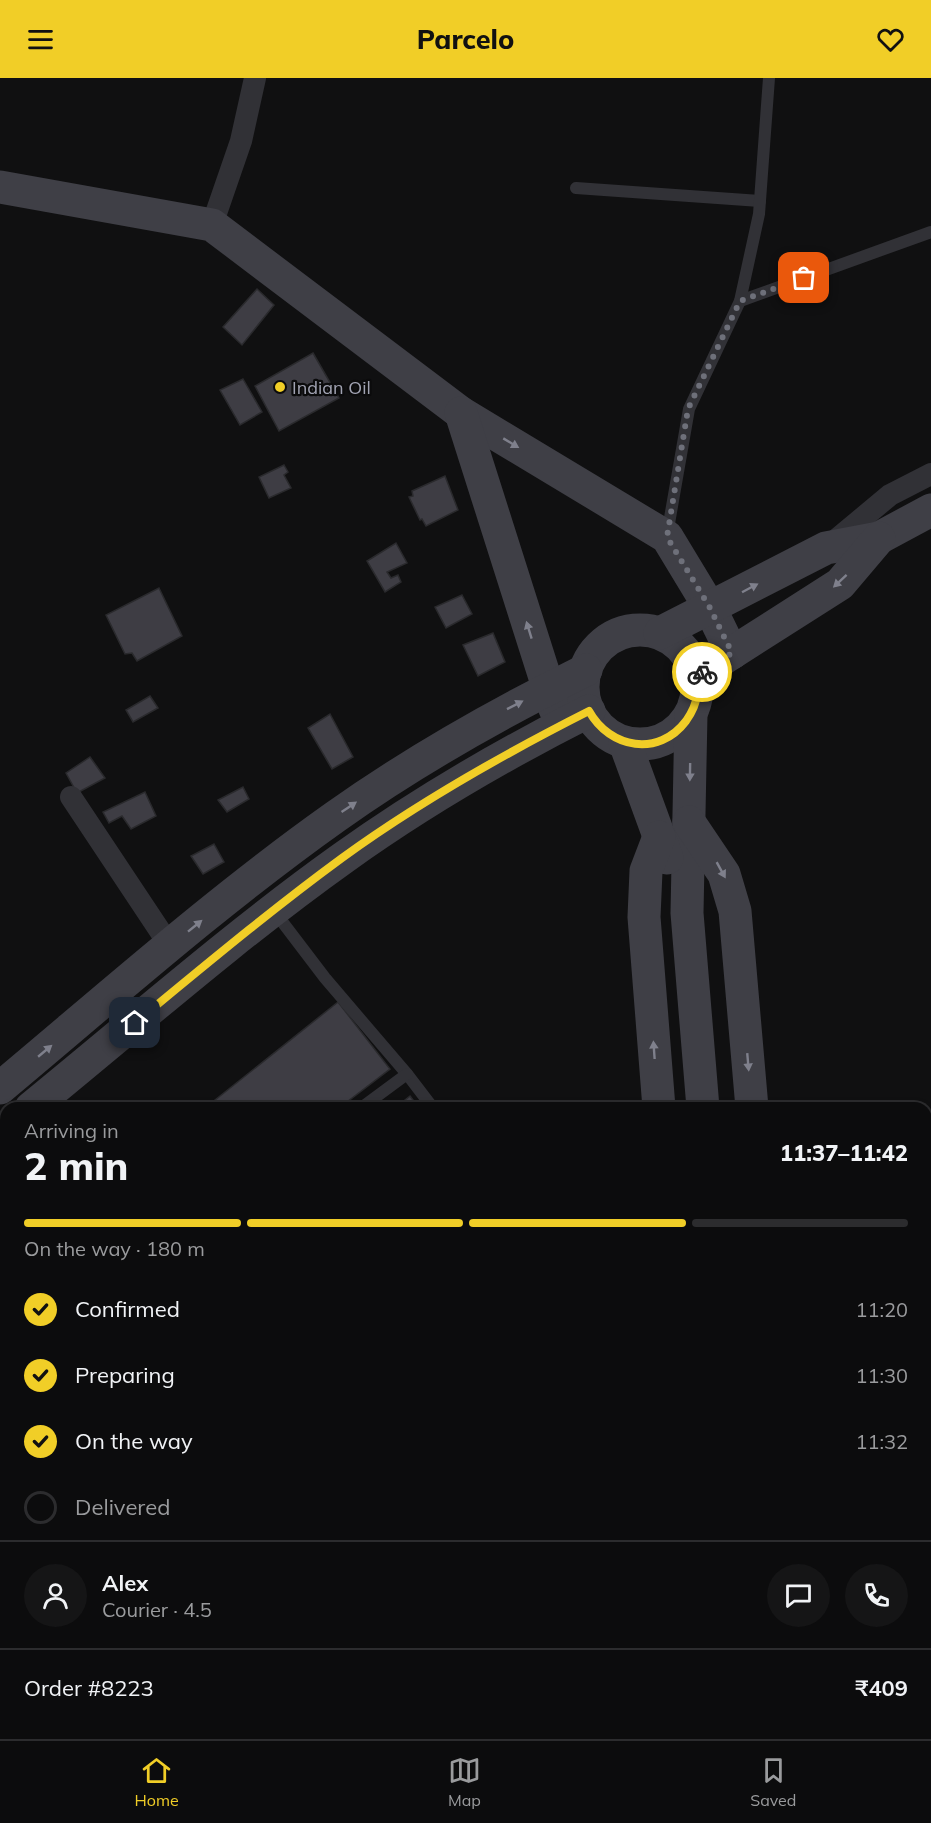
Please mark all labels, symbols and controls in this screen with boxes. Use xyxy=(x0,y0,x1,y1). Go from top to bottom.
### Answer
text: Parcelo xyxy=(417,22,514,56)
icon: menu xyxy=(24,23,57,56)
icon: heart xyxy=(874,23,907,56)
pin xyxy=(778,252,829,303)
icon: bag xyxy=(787,261,820,294)
place label: Indian Oil xyxy=(292,376,371,399)
marker: Indian Oil xyxy=(273,380,287,394)
one-way arrow xyxy=(503,438,520,449)
one-way arrow xyxy=(833,574,848,588)
one-way arrow xyxy=(742,583,759,593)
one-way arrow xyxy=(524,621,533,639)
courier xyxy=(672,642,732,702)
icon: bike xyxy=(686,656,719,689)
one-way arrow xyxy=(507,700,524,710)
one-way arrow xyxy=(685,763,695,782)
one-way arrow xyxy=(341,801,357,813)
one-way arrow xyxy=(716,862,726,879)
one-way arrow xyxy=(187,919,203,932)
pin xyxy=(109,997,160,1048)
icon: home xyxy=(118,1006,151,1039)
one-way arrow xyxy=(650,1041,659,1060)
one-way arrow xyxy=(37,1044,53,1057)
one-way arrow xyxy=(744,1053,753,1072)
text: Arriving in xyxy=(24,1118,119,1143)
text: 11:37–11:42 xyxy=(780,1139,908,1167)
text: 2 min xyxy=(24,1141,129,1190)
text: On the way · 180 m xyxy=(24,1236,205,1261)
icon: check xyxy=(24,1293,57,1326)
text: Confirmed xyxy=(75,1295,180,1323)
text: 11:20 xyxy=(855,1297,908,1322)
icon: check xyxy=(24,1359,57,1392)
text: Preparing xyxy=(75,1361,175,1389)
text: 11:30 xyxy=(855,1363,908,1388)
icon: check xyxy=(24,1425,57,1458)
text: On the way xyxy=(75,1427,193,1455)
text: 11:32 xyxy=(855,1429,908,1454)
text: Delivered xyxy=(75,1493,170,1521)
button: person xyxy=(24,1564,87,1627)
button: chat xyxy=(767,1564,830,1627)
button: phone xyxy=(845,1564,908,1627)
text: Alex xyxy=(102,1569,148,1597)
text: Courier · 4.5 xyxy=(102,1597,212,1622)
text: Order #8223 xyxy=(24,1674,154,1702)
text: ₹409 xyxy=(855,1674,908,1702)
tab: Home xyxy=(135,1754,179,1810)
tab: Map xyxy=(448,1754,481,1810)
tab: Saved xyxy=(750,1754,796,1810)

